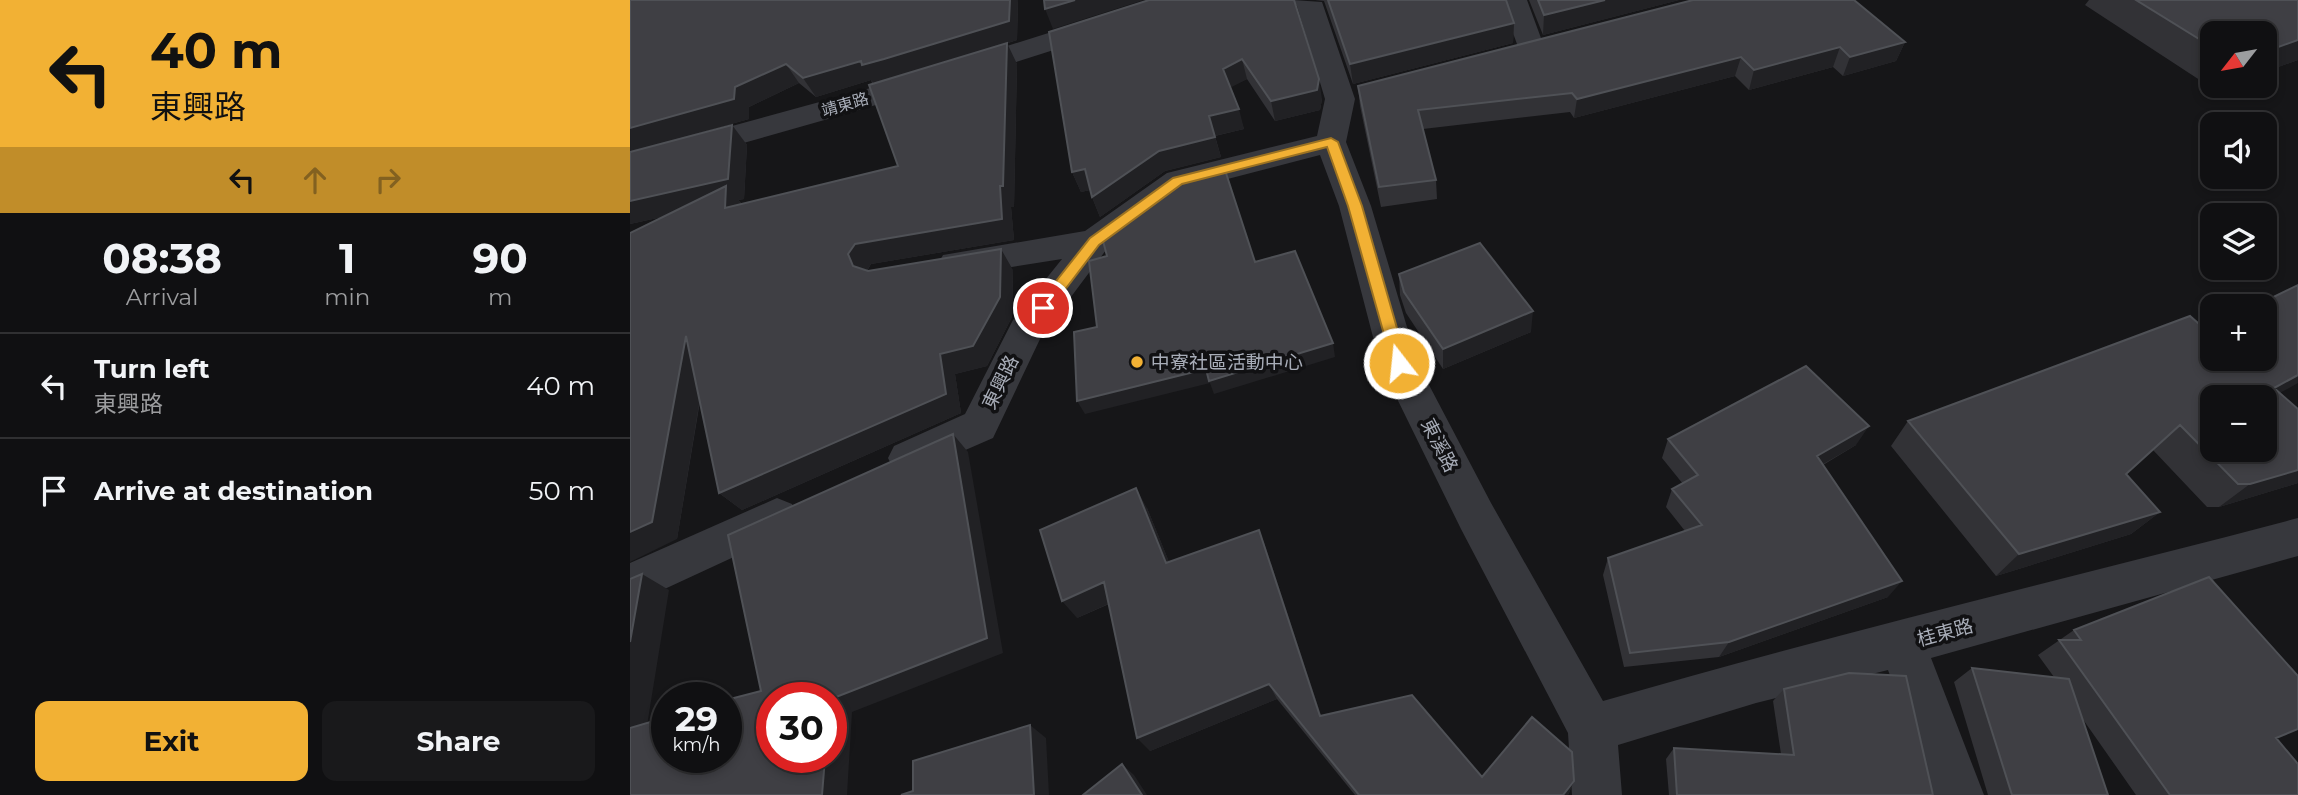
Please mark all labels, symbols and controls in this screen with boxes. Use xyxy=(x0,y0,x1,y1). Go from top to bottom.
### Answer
text: 40 m xyxy=(150,21,282,80)
north arrow xyxy=(2200,21,2277,98)
map controls xyxy=(2200,21,2277,462)
icon: left xyxy=(35,28,126,119)
text: 東興路 xyxy=(150,87,246,126)
street label: 靖東路 xyxy=(819,89,871,120)
button: sound xyxy=(2200,112,2277,189)
icon: left xyxy=(223,161,261,199)
icon: ahead xyxy=(296,161,334,199)
icon: right xyxy=(369,161,407,199)
button: layers xyxy=(2200,203,2277,280)
text: 08:38 xyxy=(102,232,222,284)
text: 1 xyxy=(339,232,356,284)
text: 90 xyxy=(473,232,528,284)
pin xyxy=(1013,278,1073,338)
text: Arrival xyxy=(126,283,198,311)
text: min xyxy=(324,283,370,311)
text: m xyxy=(488,283,512,311)
icon: arrive xyxy=(1024,289,1062,327)
button: + xyxy=(2200,294,2277,371)
position arrow xyxy=(1362,326,1436,400)
place label: 中寮社區活動中心 xyxy=(1151,351,1303,374)
street label: 東興路 xyxy=(978,352,1023,413)
text: Turn left xyxy=(94,353,210,385)
marker: 中寮社區活動中心 xyxy=(1129,354,1145,370)
icon: left xyxy=(35,367,73,405)
text: 40 m xyxy=(526,370,595,402)
button: − xyxy=(2200,385,2277,462)
text: 東興路 xyxy=(94,390,163,418)
street label: 東溪路 xyxy=(1416,415,1463,476)
icon: arrive xyxy=(35,472,73,510)
text: Arrive at destination xyxy=(94,475,373,507)
text: 50 m xyxy=(529,475,595,507)
street label: 桂東路 xyxy=(1915,614,1976,651)
speed limit sign: 30 xyxy=(756,682,847,773)
text: 29 xyxy=(675,697,718,740)
button: Exit xyxy=(35,701,308,781)
button: Share xyxy=(322,701,595,781)
text: km/h xyxy=(672,734,721,756)

